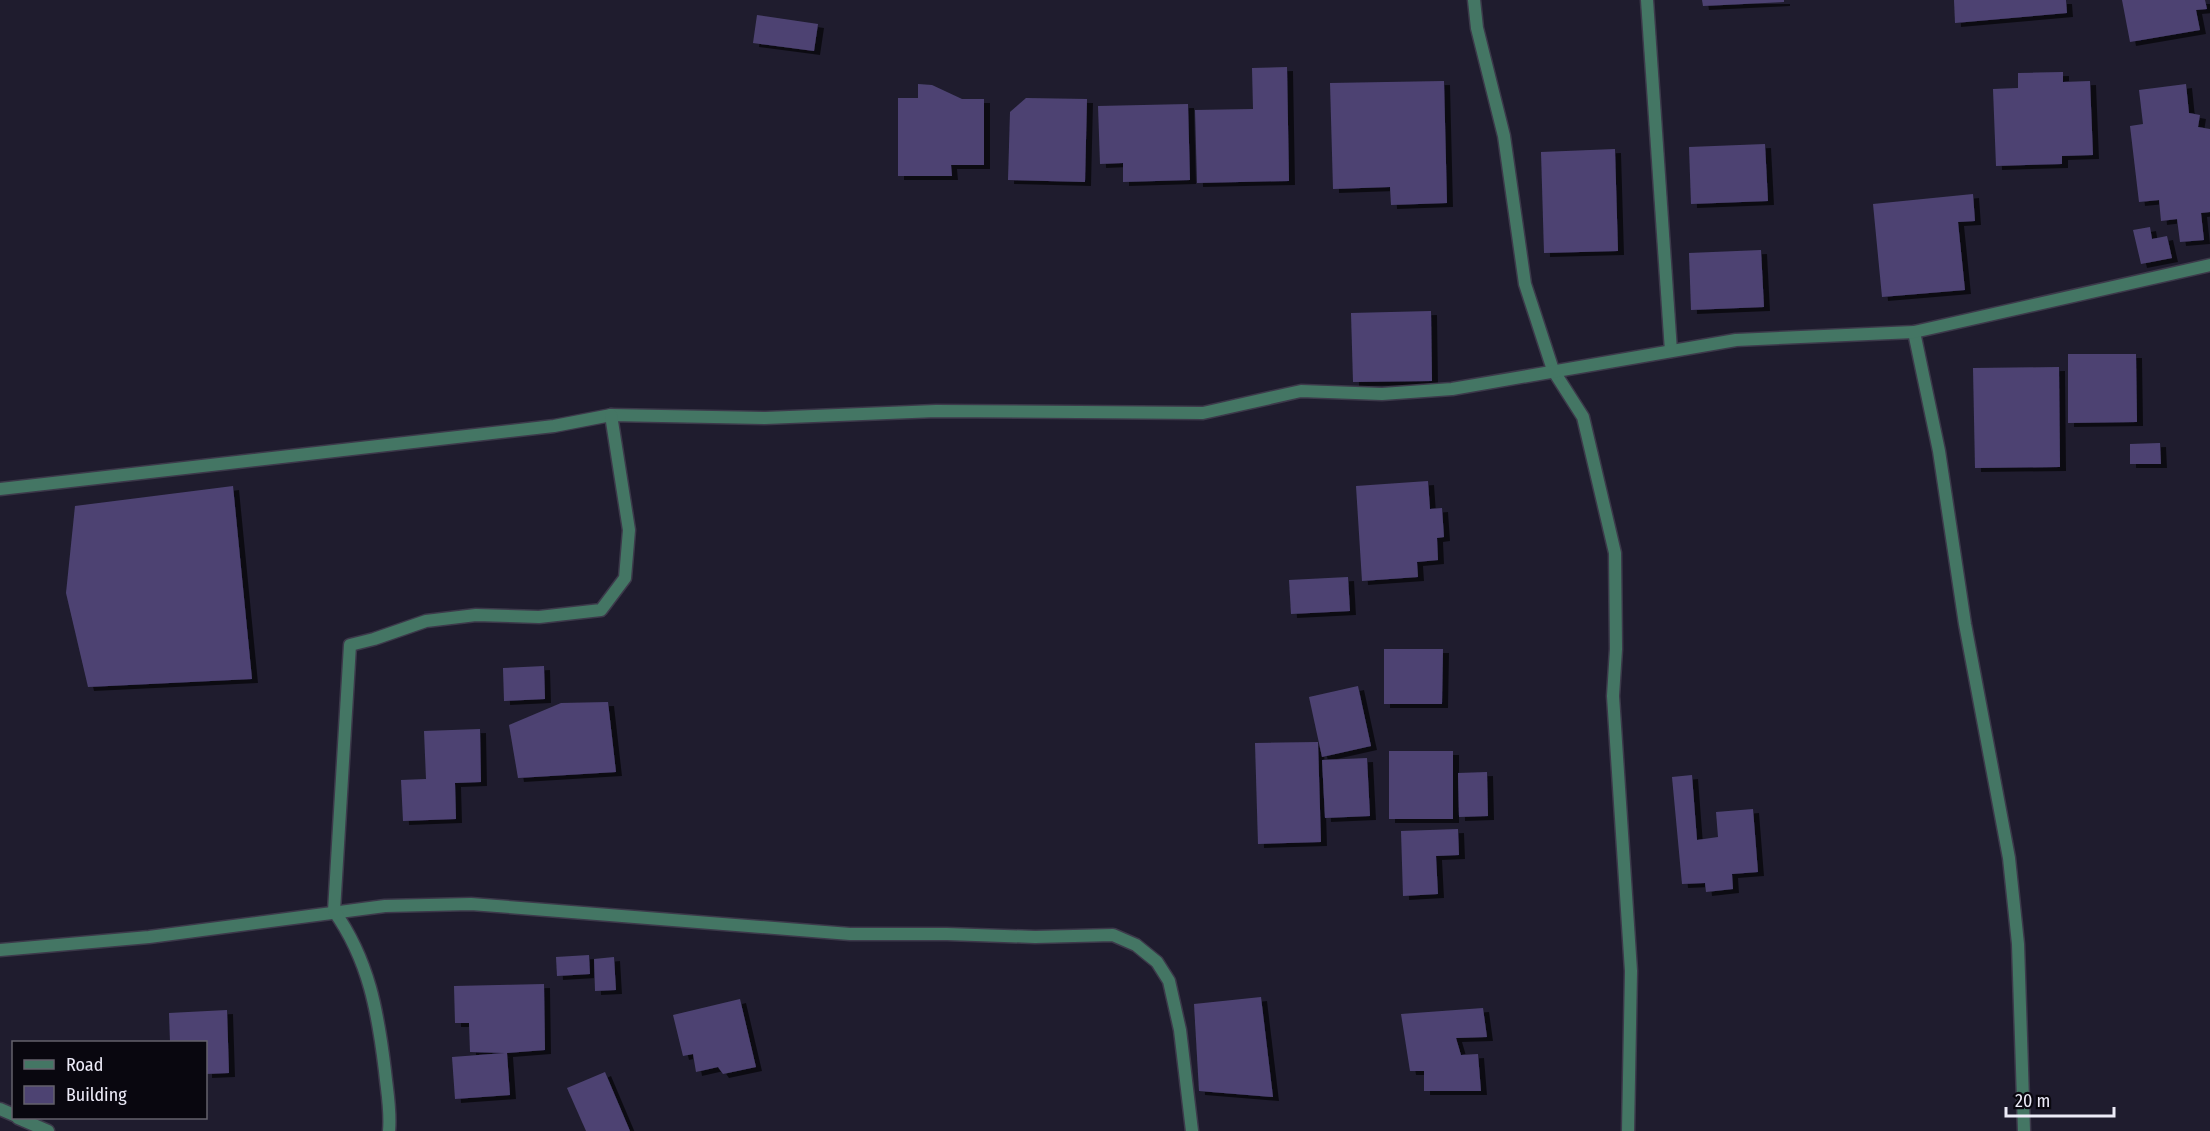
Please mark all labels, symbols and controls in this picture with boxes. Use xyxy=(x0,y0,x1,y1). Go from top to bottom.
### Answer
legend xyxy=(12,1041,207,1119)
text: Road xyxy=(66,1054,103,1076)
scale bar xyxy=(2006,1080,2114,1118)
text: Building xyxy=(66,1084,127,1106)
text: 20 m xyxy=(2015,1090,2050,1112)

